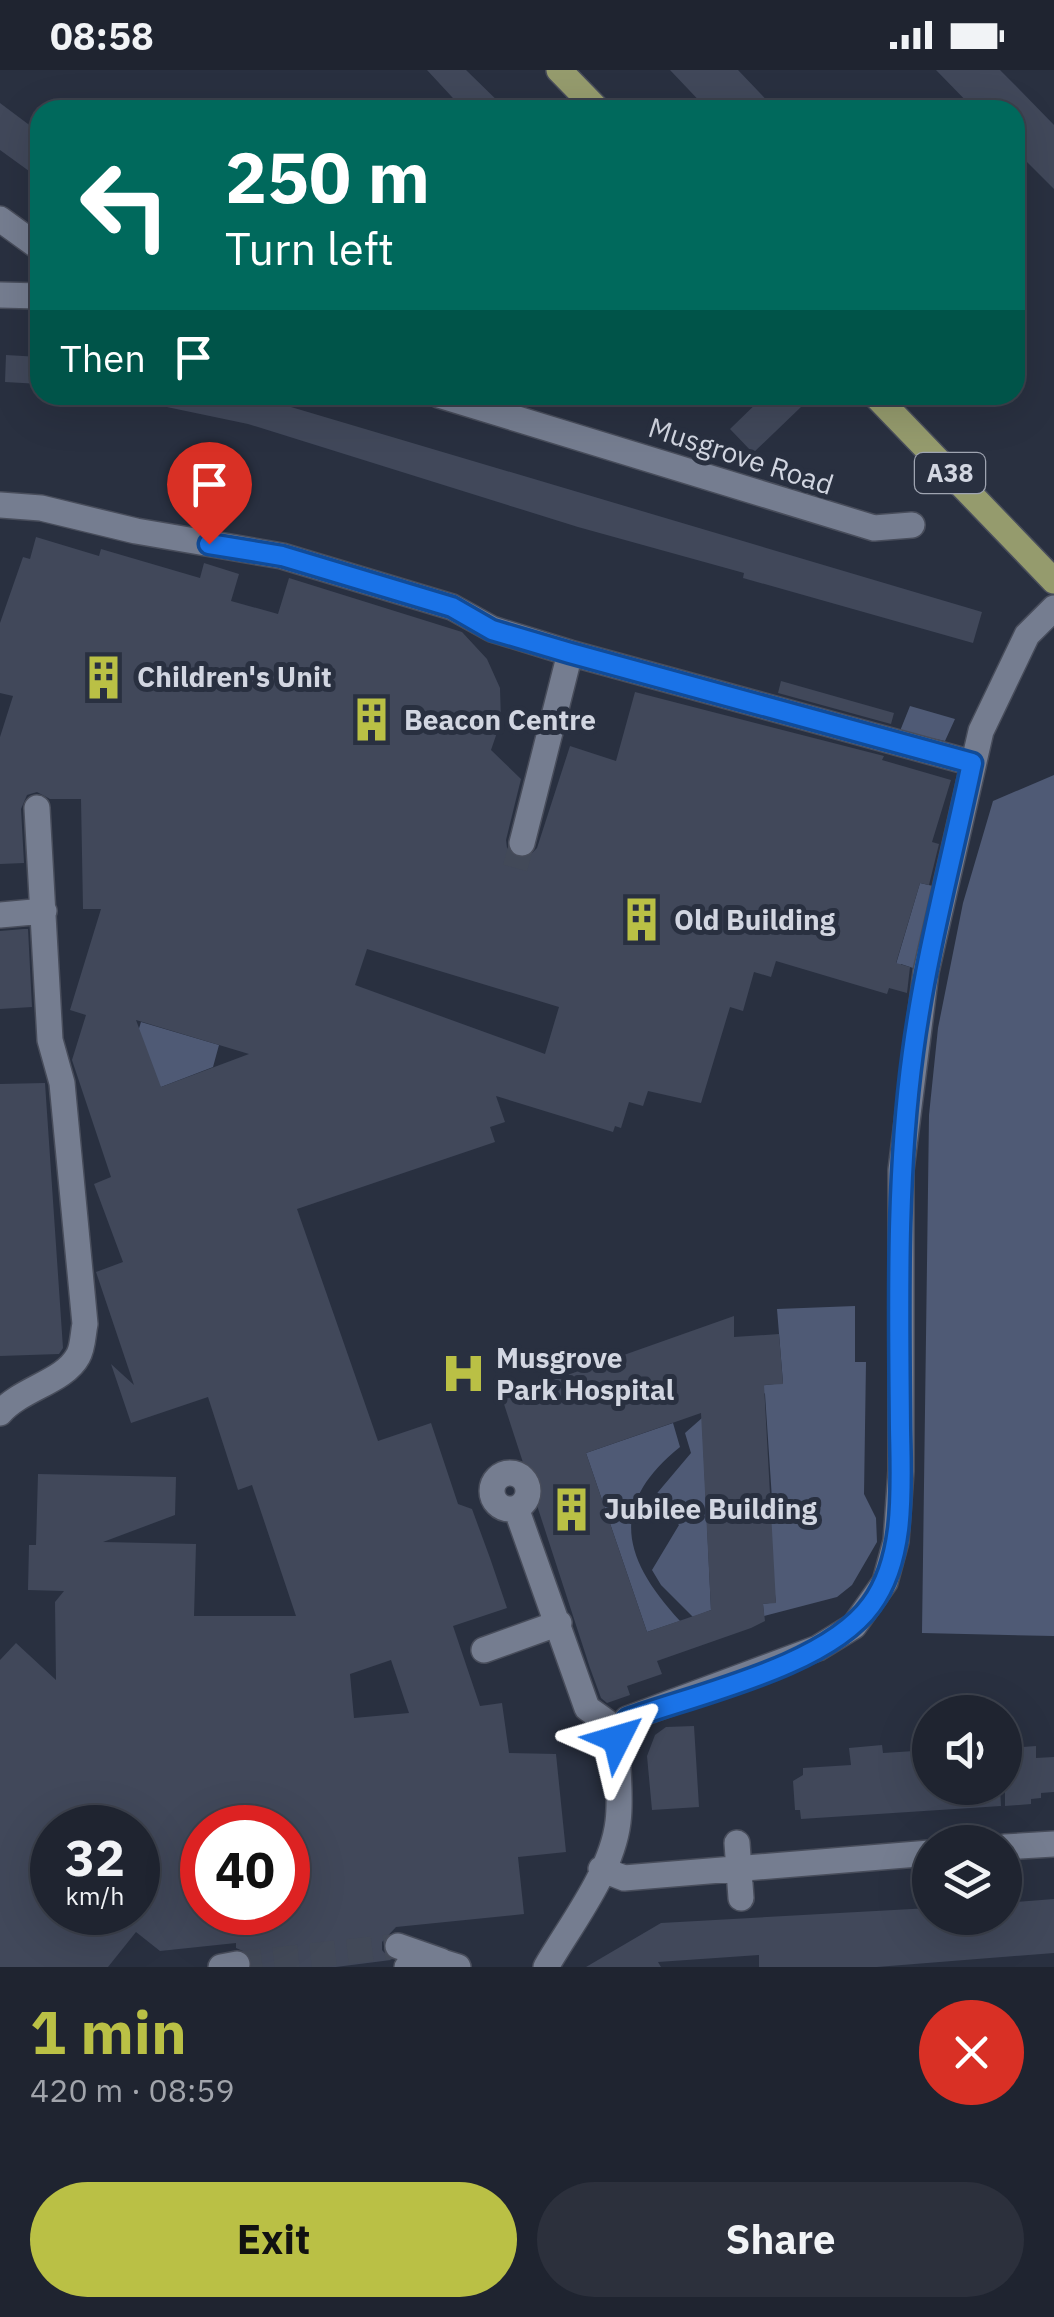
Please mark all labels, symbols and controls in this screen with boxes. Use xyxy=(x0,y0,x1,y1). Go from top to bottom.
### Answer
text: 08:58 xyxy=(50,11,154,60)
text: 250 m xyxy=(225,131,430,222)
icon: left xyxy=(60,140,190,270)
text: Turn left xyxy=(225,219,394,277)
icon: arrive xyxy=(166,330,221,385)
text: Then xyxy=(60,333,146,382)
street label: Musgrove Road xyxy=(644,408,838,503)
pin xyxy=(167,442,252,545)
road number: A38 xyxy=(915,453,985,493)
icon: arrive xyxy=(182,457,237,512)
building icon: Children's Unit xyxy=(80,653,128,701)
place label: Children's Unit xyxy=(137,658,332,695)
building icon: Beacon Centre xyxy=(347,696,395,744)
place label: Beacon Centre xyxy=(404,701,596,738)
building icon: Old Building xyxy=(617,896,665,944)
place label: Old Building xyxy=(674,901,836,938)
place label: Musgrove Park Hospital xyxy=(496,1339,674,1408)
hospital icon: Musgrove Park Hospital xyxy=(439,1350,487,1398)
building icon: Jubilee Building xyxy=(547,1485,595,1533)
place label: Jubilee Building xyxy=(604,1490,818,1527)
position arrow xyxy=(565,1687,669,1791)
map controls xyxy=(912,1695,1022,1935)
button: sound xyxy=(912,1695,1022,1805)
speed limit sign: 40 xyxy=(180,1805,310,1935)
text: 32 xyxy=(65,1825,125,1890)
button: layers xyxy=(912,1825,1022,1935)
text: km/h xyxy=(66,1879,124,1912)
text: 1 min xyxy=(30,1992,187,2071)
button: close xyxy=(919,2000,1024,2105)
text: 420 m · 08:59 xyxy=(30,2069,235,2111)
button: Exit xyxy=(30,2182,517,2297)
button: Share xyxy=(537,2182,1024,2297)

